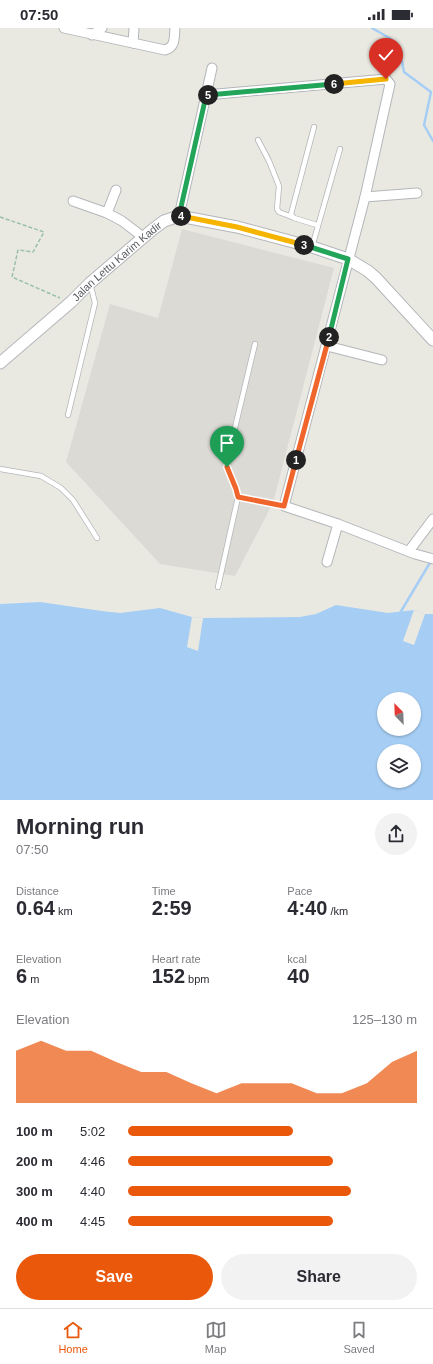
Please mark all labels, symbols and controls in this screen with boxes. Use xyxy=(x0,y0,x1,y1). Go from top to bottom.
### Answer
text: 07:50 xyxy=(20,6,58,23)
pin xyxy=(369,38,403,79)
icon: check xyxy=(375,44,397,66)
pin: 6 xyxy=(324,74,344,94)
text: 6 xyxy=(331,78,337,90)
pin: 5 xyxy=(198,85,218,105)
text: 5 xyxy=(205,89,211,101)
pin: 4 xyxy=(171,206,191,226)
text: 4 xyxy=(178,210,184,222)
street label: Jalan Lettu Karim Kadir xyxy=(70,219,164,303)
pin: 3 xyxy=(294,235,314,255)
text: 3 xyxy=(301,239,307,251)
pin: 2 xyxy=(319,327,339,347)
text: 2 xyxy=(326,331,332,343)
pin xyxy=(210,426,244,467)
icon: arrive xyxy=(216,432,238,454)
pin: 1 xyxy=(286,450,306,470)
text: 1 xyxy=(293,454,299,466)
north arrow xyxy=(377,692,421,736)
map controls xyxy=(377,692,421,788)
button: layers xyxy=(377,744,421,788)
button: share xyxy=(375,813,417,855)
text: Morning run xyxy=(16,814,144,839)
text: 07:50 xyxy=(16,842,49,857)
text: Distance xyxy=(16,885,59,897)
text: Time xyxy=(152,885,176,897)
text: Pace xyxy=(287,885,312,897)
text: 0.64 xyxy=(16,897,55,919)
text: 2:59 xyxy=(152,897,192,919)
text: 4:40 xyxy=(287,897,327,919)
text: km xyxy=(55,905,73,917)
text: /km xyxy=(327,905,348,917)
text: Elevation xyxy=(16,953,61,965)
text: Heart rate xyxy=(152,953,201,965)
text: kcal xyxy=(287,953,307,965)
text: 6 xyxy=(16,965,27,987)
text: 152 xyxy=(152,965,185,987)
text: 40 xyxy=(287,965,310,987)
text: m xyxy=(27,973,39,985)
text: bpm xyxy=(185,973,210,985)
text: Elevation xyxy=(16,1012,69,1027)
text: 125–130 m xyxy=(352,1012,417,1027)
text: 100 m xyxy=(16,1124,53,1139)
text: 5:02 xyxy=(80,1124,105,1139)
text: 200 m xyxy=(16,1154,53,1169)
text: 4:46 xyxy=(80,1154,105,1169)
text: 300 m xyxy=(16,1184,53,1199)
text: 4:40 xyxy=(80,1184,105,1199)
text: 400 m xyxy=(16,1214,53,1229)
text: 4:45 xyxy=(80,1214,105,1229)
button: Save xyxy=(16,1254,213,1300)
button: Share xyxy=(221,1254,417,1300)
tab: Home xyxy=(58,1319,88,1355)
tab: Map xyxy=(205,1319,227,1355)
tab: Saved xyxy=(343,1319,375,1355)

